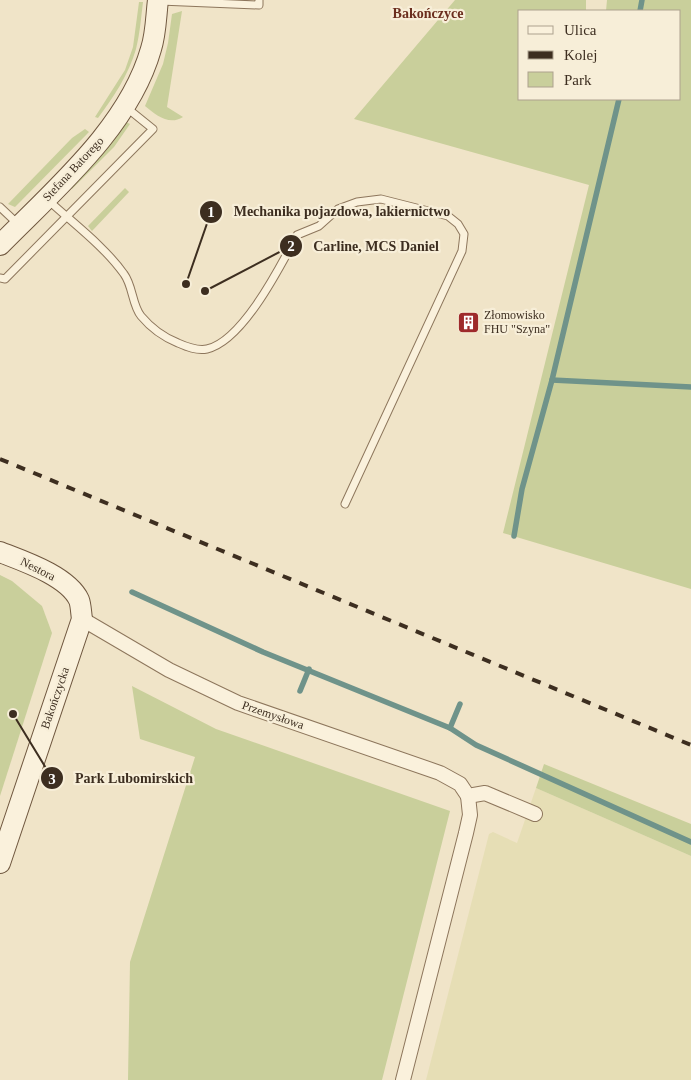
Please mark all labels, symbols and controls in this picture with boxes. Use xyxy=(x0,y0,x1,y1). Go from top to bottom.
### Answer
district label: Bakończyce xyxy=(393,6,463,21)
legend xyxy=(518,10,681,100)
text: Ulica xyxy=(564,22,597,38)
text: Kolej xyxy=(564,47,597,63)
text: Park xyxy=(564,72,592,88)
street label: Stefana Batorego xyxy=(40,134,106,204)
callout: Mechanika pojazdowa, lakiernictwo xyxy=(199,197,460,226)
text: 1 xyxy=(207,204,215,220)
text: Mechanika pojazdowa, lakiernictwo xyxy=(234,204,450,219)
callout: Carline, MCS Daniel xyxy=(278,231,449,260)
text: 2 xyxy=(287,238,295,254)
text: Carline, MCS Daniel xyxy=(313,239,439,254)
place label: Złomowisko FHU "Szyna" xyxy=(484,308,550,336)
building icon: Złomowisko FHU "Szyna" xyxy=(456,310,480,334)
street label: Nestora xyxy=(18,554,58,584)
street label: Bakończycka xyxy=(38,665,72,731)
street label: Przemysłowa xyxy=(240,698,306,732)
callout: Park Lubomirskich xyxy=(40,764,203,793)
text: 3 xyxy=(48,771,56,787)
text: Park Lubomirskich xyxy=(75,771,193,786)

